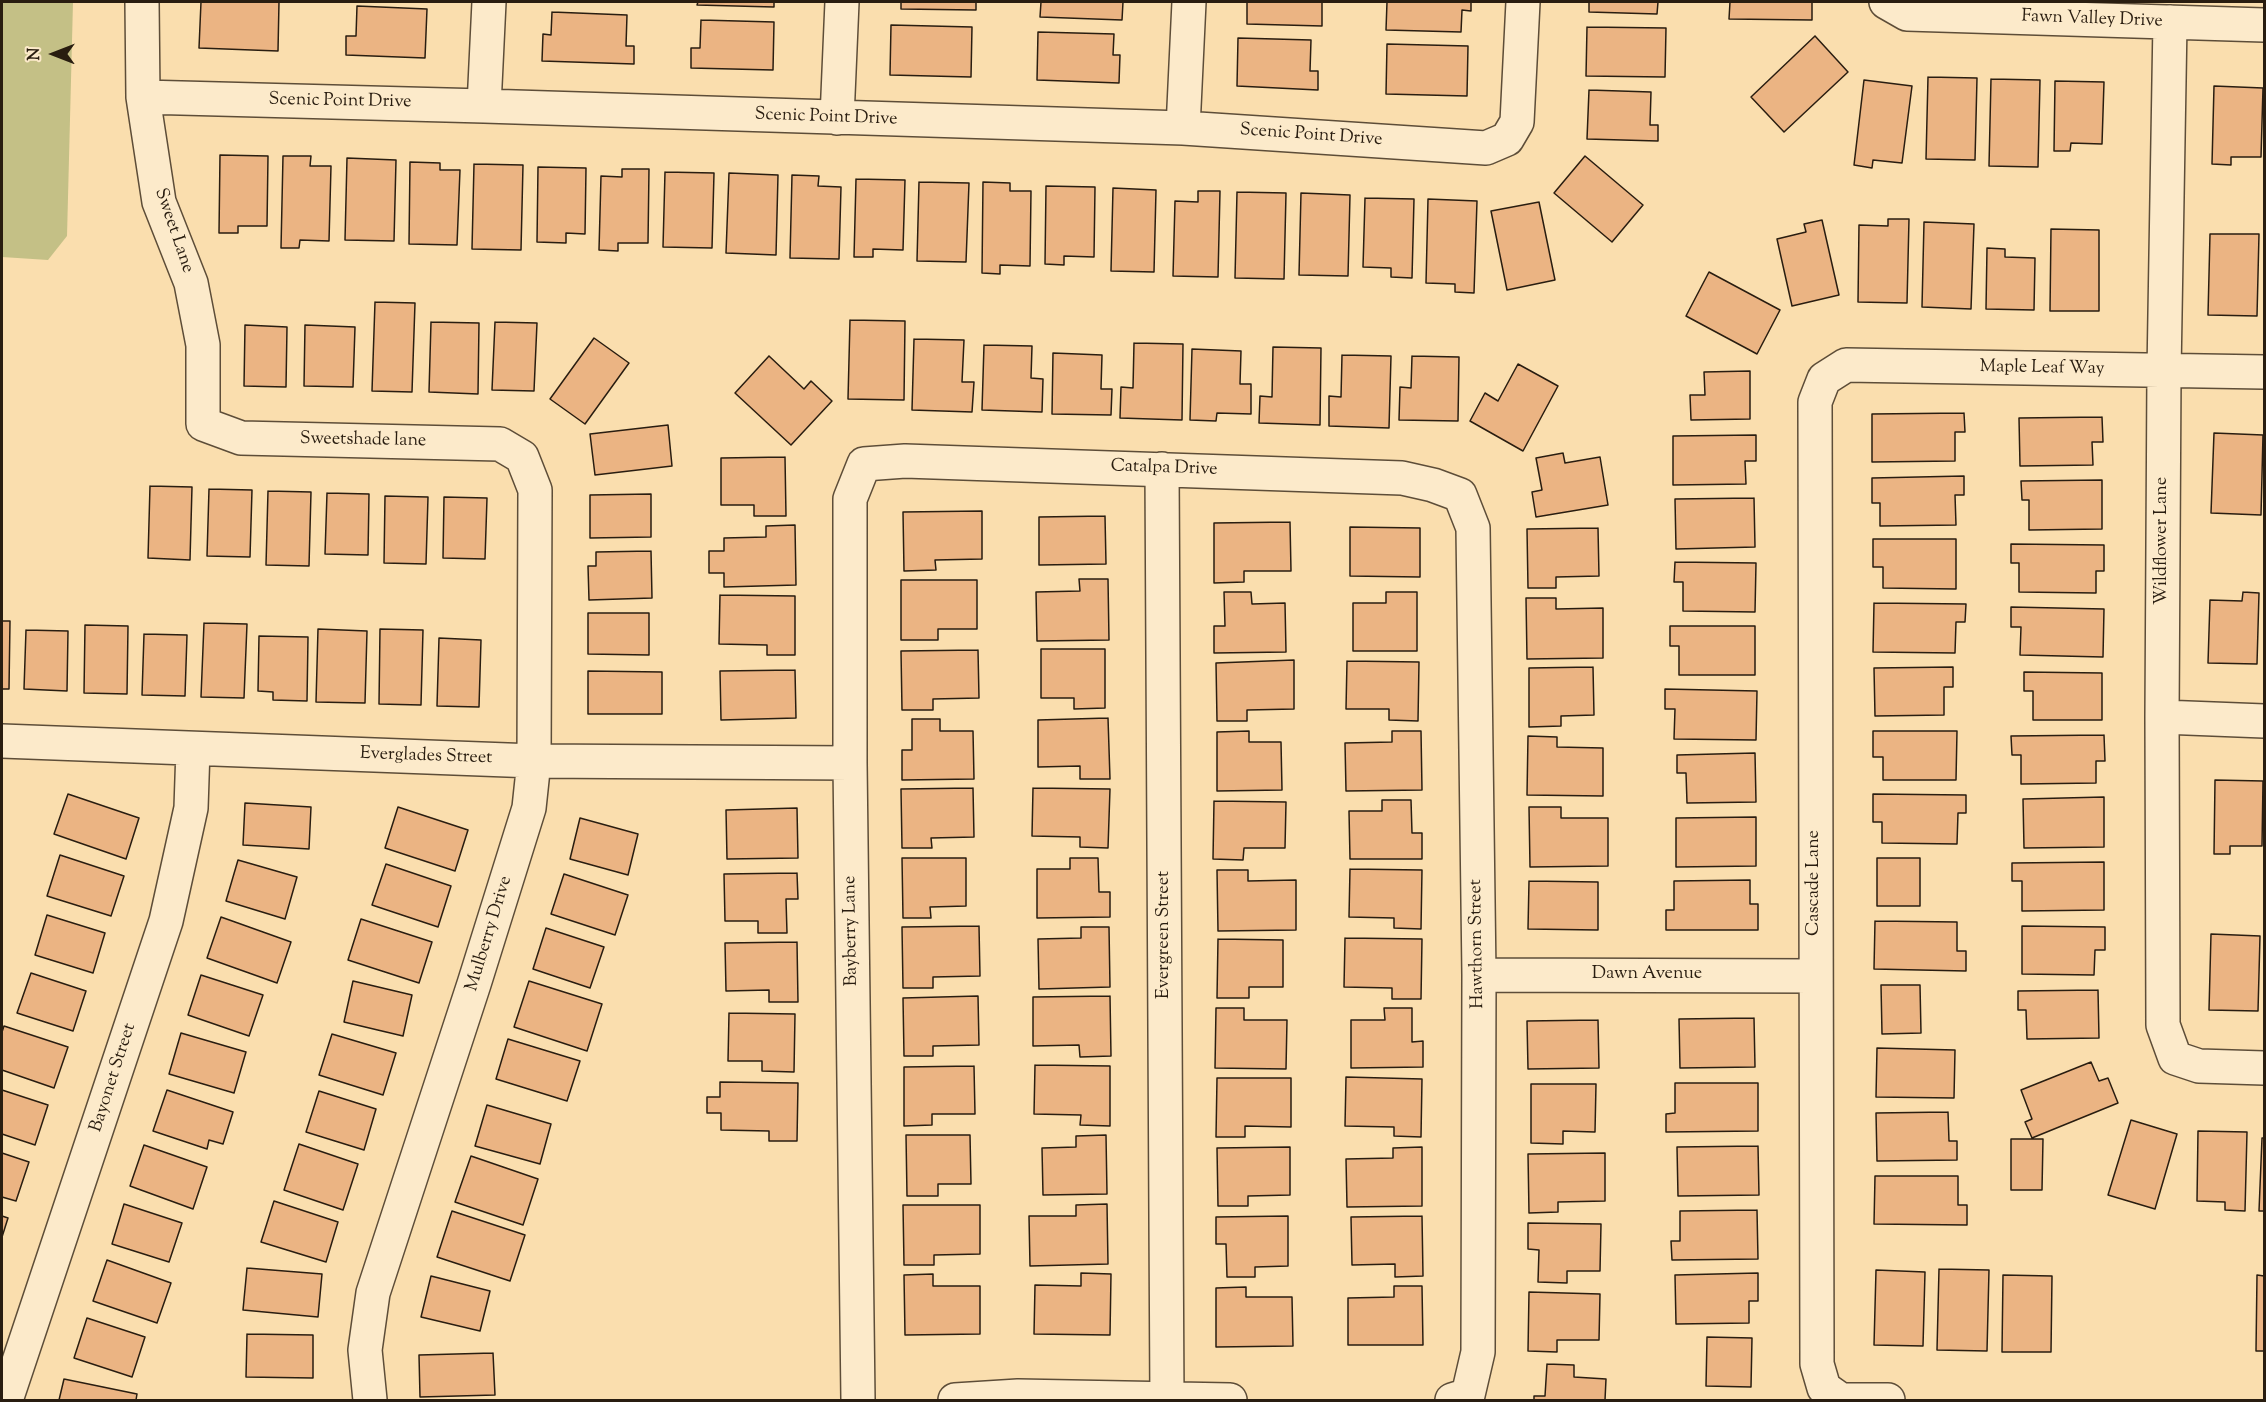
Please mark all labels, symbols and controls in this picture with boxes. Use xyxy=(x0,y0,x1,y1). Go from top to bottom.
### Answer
street label: Fawn Valley Drive xyxy=(2021,7,2163,33)
north arrow xyxy=(24,24,84,84)
text: N xyxy=(24,48,47,60)
street label: Scenic Point Drive xyxy=(268,90,412,114)
street label: Scenic Point Drive xyxy=(754,105,898,131)
street label: Scenic Point Drive xyxy=(1239,120,1383,152)
street label: Sweet Lane xyxy=(148,186,198,276)
street label: Maple Leaf Way xyxy=(1979,357,2105,381)
street label: Sweetshade lane xyxy=(300,429,426,453)
street label: Catalpa Drive xyxy=(1110,456,1218,482)
street label: Wildflower Lane xyxy=(2152,477,2174,605)
street label: Everglades Street xyxy=(359,744,493,770)
street label: Cascade Lane xyxy=(1804,830,1826,936)
street label: Evergreen Street xyxy=(1154,871,1176,999)
street label: Mulberry Drive xyxy=(462,874,518,994)
street label: Bayberry Lane xyxy=(840,875,864,987)
street label: Hawthorn Street xyxy=(1466,879,1490,1009)
street label: Dawn Avenue xyxy=(1592,964,1702,986)
street label: Bayonet Street xyxy=(86,1021,142,1135)

